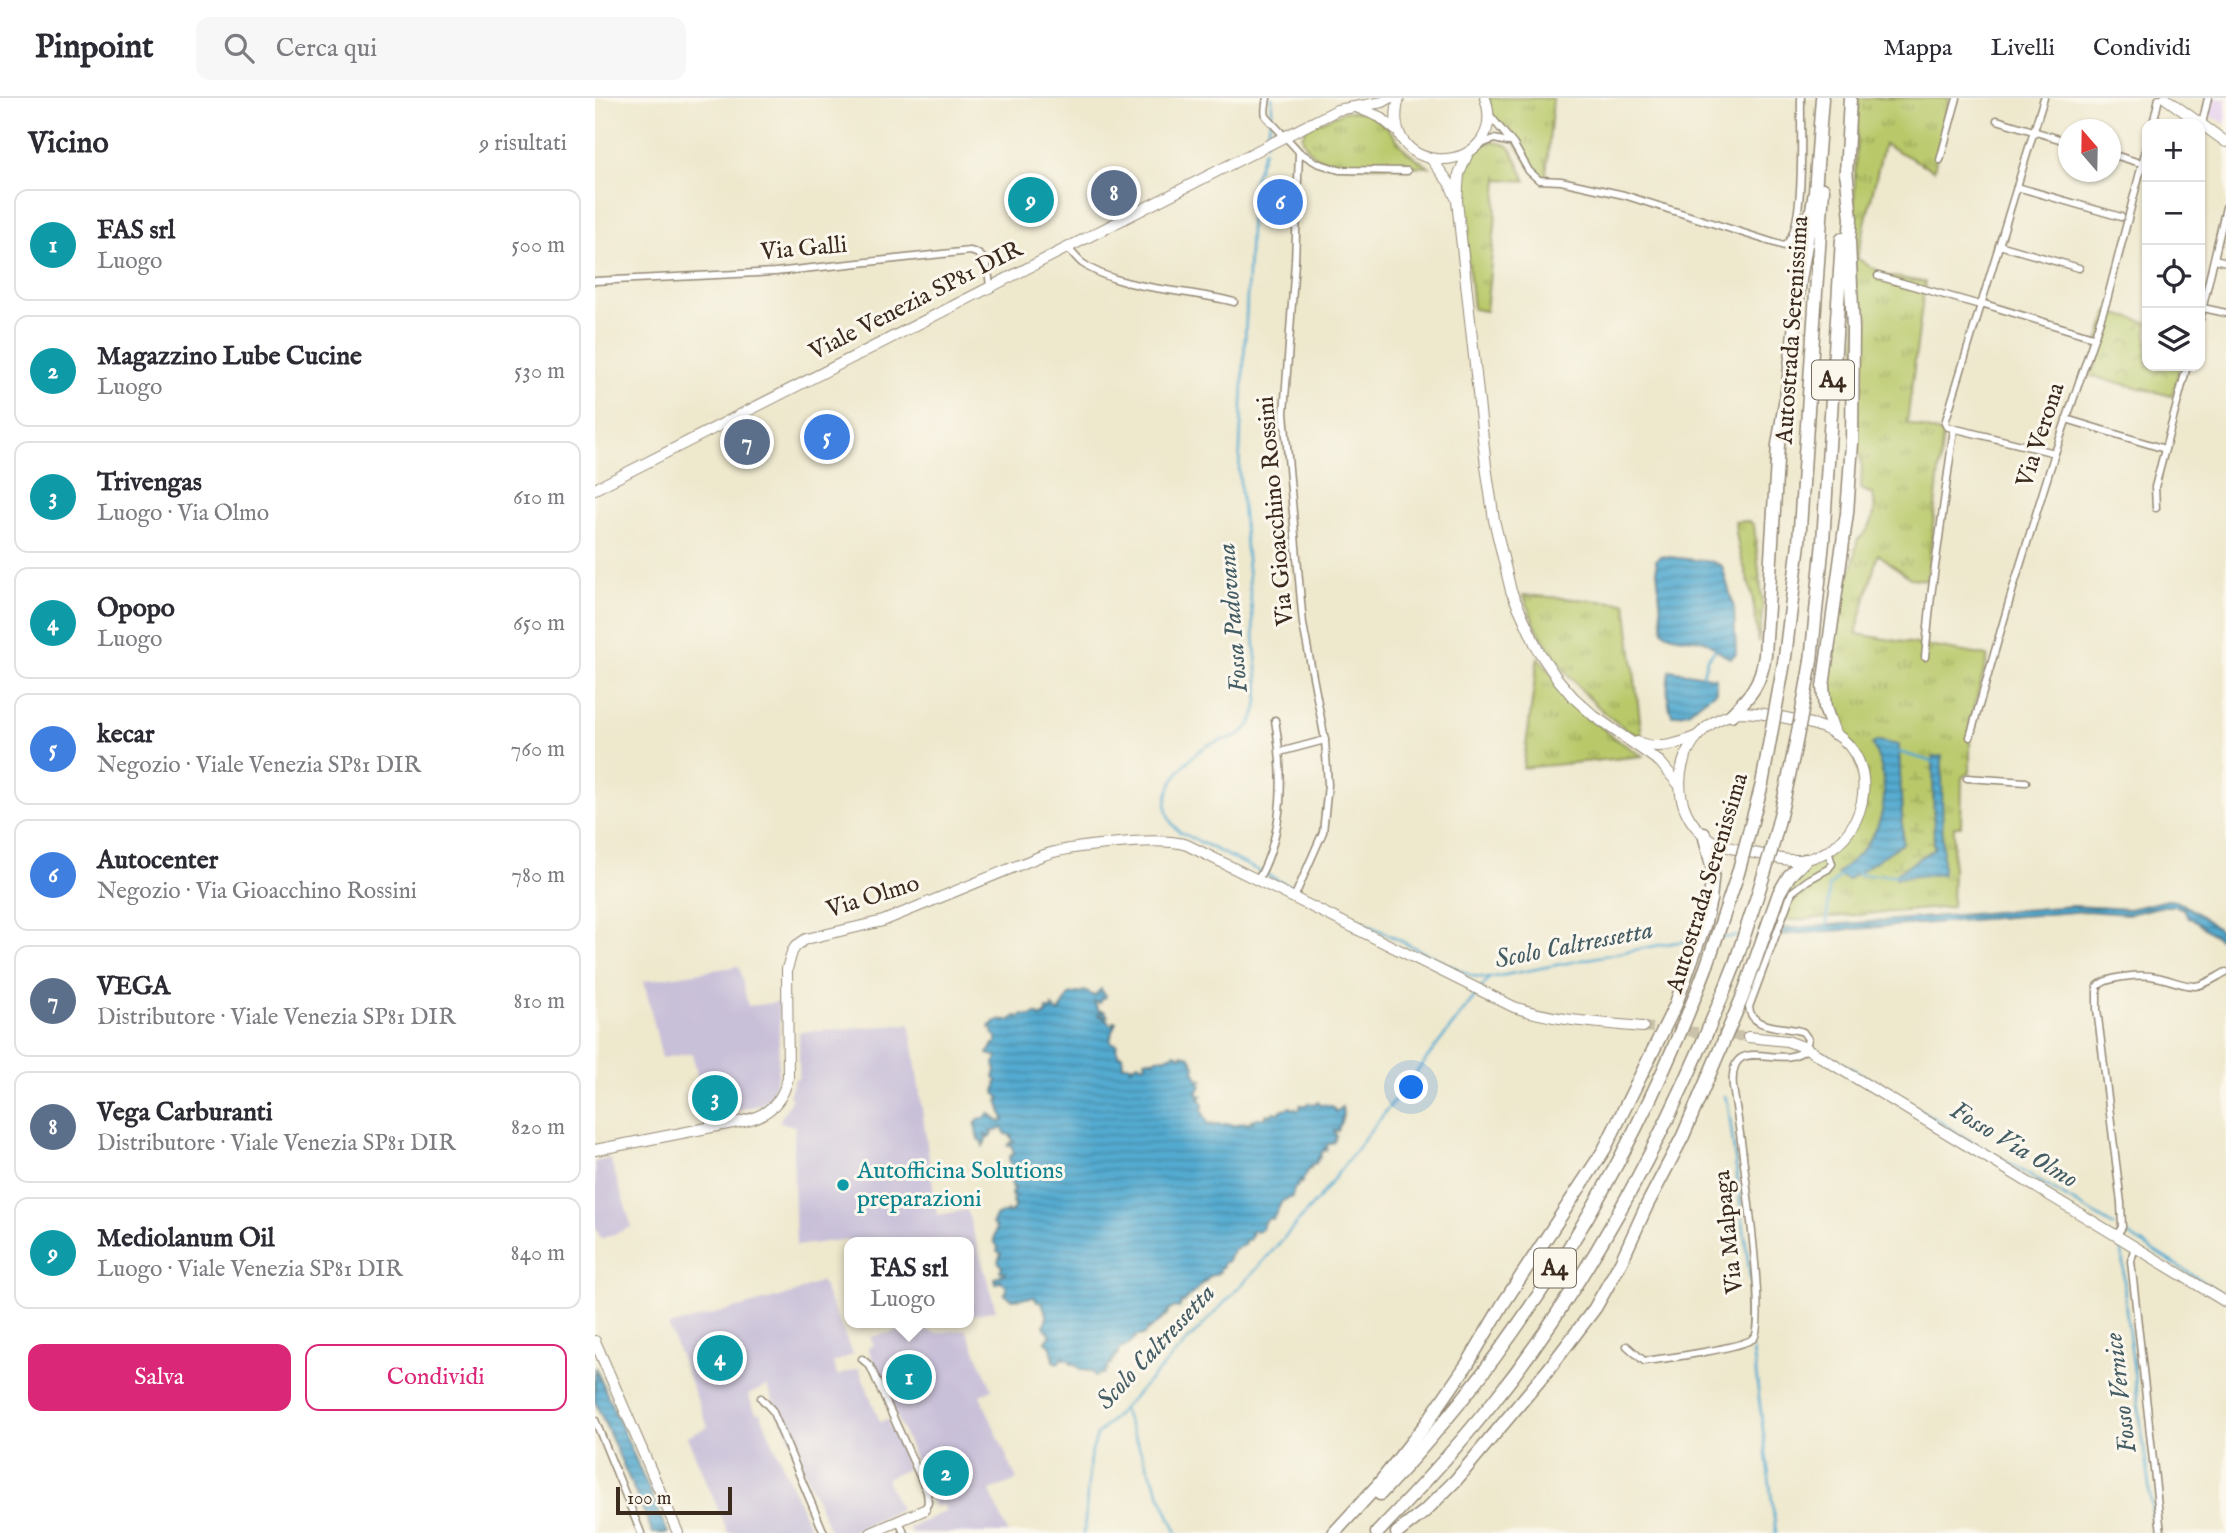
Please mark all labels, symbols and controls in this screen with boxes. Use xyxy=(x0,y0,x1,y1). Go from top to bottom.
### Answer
search box xyxy=(196,17,686,80)
text: Pinpoint xyxy=(35,27,154,69)
icon: search xyxy=(220,29,258,67)
text: Cerca qui xyxy=(276,32,377,65)
text: Mappa xyxy=(1883,33,1952,64)
text: Livelli xyxy=(1990,33,2055,64)
text: Condividi xyxy=(2093,33,2191,64)
north arrow xyxy=(2058,119,2121,182)
map controls xyxy=(2142,119,2205,371)
button: + xyxy=(2142,119,2205,182)
text: Vicino xyxy=(28,125,109,163)
text: 9 risultati xyxy=(479,129,567,158)
pin: 8 xyxy=(1091,167,1137,219)
pin: 9 xyxy=(1008,174,1054,226)
pin: 6 xyxy=(1257,176,1303,228)
button: − xyxy=(2142,182,2205,245)
text: FAS srl xyxy=(97,214,175,247)
street label: Autostrada Serenissima xyxy=(1769,214,1816,446)
street label: Via Galli xyxy=(758,230,849,268)
text: 1 xyxy=(49,231,57,260)
text: 500 m xyxy=(511,231,565,260)
street label: Viale Venezia SP81 DIR xyxy=(803,233,1028,369)
button: locate xyxy=(2142,245,2205,308)
text: Luogo xyxy=(97,247,162,276)
button: layers xyxy=(2142,308,2205,371)
text: Magazzino Lube Cucine xyxy=(97,340,362,373)
text: 2 xyxy=(48,357,58,386)
text: 530 m xyxy=(514,357,565,386)
road number: A4 xyxy=(1812,360,1854,400)
text: Luogo xyxy=(97,373,162,402)
street label: Via Verona xyxy=(2009,378,2073,492)
street label: Via Gioacchino Rossini xyxy=(1251,395,1302,628)
pin: 5 xyxy=(804,411,850,463)
pin: 7 xyxy=(724,416,770,468)
text: Trivengas xyxy=(97,466,202,499)
text: 3 xyxy=(49,483,57,512)
text: 610 m xyxy=(513,483,565,512)
text: Luogo · Via Olmo xyxy=(97,499,269,528)
water label: Fossa Padovana xyxy=(1210,542,1256,694)
text: Opopo xyxy=(97,592,175,625)
text: 4 xyxy=(47,609,59,638)
text: 650 m xyxy=(513,609,565,638)
text: Luogo xyxy=(97,625,162,654)
text: kecar xyxy=(97,718,155,751)
text: 5 xyxy=(49,735,57,764)
text: 760 m xyxy=(510,735,565,764)
text: Negozio · Viale Venezia SP81 DIR xyxy=(97,751,421,780)
street label: Autostrada Serenissima xyxy=(1659,769,1756,998)
text: Autocenter xyxy=(97,844,218,877)
text: 6 xyxy=(48,861,58,890)
text: 780 m xyxy=(511,861,565,890)
street label: Via Olmo xyxy=(822,868,923,926)
text: Negozio · Via Gioacchino Rossini xyxy=(97,877,417,906)
water label: Scolo Caltressetta xyxy=(1492,914,1656,976)
text: VEGA xyxy=(97,970,170,1003)
text: 7 xyxy=(48,987,58,1016)
text: 810 m xyxy=(513,987,565,1016)
text: Distributore · Viale Venezia SP81 DIR xyxy=(97,1003,456,1032)
your location xyxy=(1394,1070,1428,1104)
pin: 3 xyxy=(692,1072,738,1124)
water label: Fosso Via Olmo xyxy=(1944,1094,2084,1196)
text: Vega Carburanti xyxy=(97,1096,273,1129)
text: 8 xyxy=(48,1113,58,1142)
text: 820 m xyxy=(511,1113,565,1142)
text: Distributore · Viale Venezia SP81 DIR xyxy=(97,1129,456,1158)
place label: Autofficina Solutions preparazioni xyxy=(856,1156,1063,1215)
street label: Via Malpaga xyxy=(1707,1168,1751,1296)
marker: Autofficina Solutions preparazioni xyxy=(835,1177,851,1193)
text: Mediolanum Oil xyxy=(97,1222,275,1255)
popup xyxy=(844,1237,974,1328)
text: 9 xyxy=(48,1239,58,1268)
text: 840 m xyxy=(511,1239,565,1268)
road number: A4 xyxy=(1534,1248,1576,1288)
text: FAS srl xyxy=(870,1252,948,1285)
text: Luogo · Viale Venezia SP81 DIR xyxy=(97,1255,403,1284)
water label: Scolo Caltressetta xyxy=(1089,1277,1223,1417)
text: Luogo xyxy=(870,1285,935,1314)
water label: Fosso Vernice xyxy=(2097,1331,2145,1455)
pin: 4 xyxy=(697,1332,743,1384)
button: Salva xyxy=(28,1344,291,1411)
button: Condividi xyxy=(305,1344,567,1411)
pin: 1 xyxy=(886,1351,932,1403)
pin: 2 xyxy=(923,1447,969,1499)
scale bar xyxy=(616,1484,731,1516)
text: 100 m xyxy=(627,1487,671,1511)

